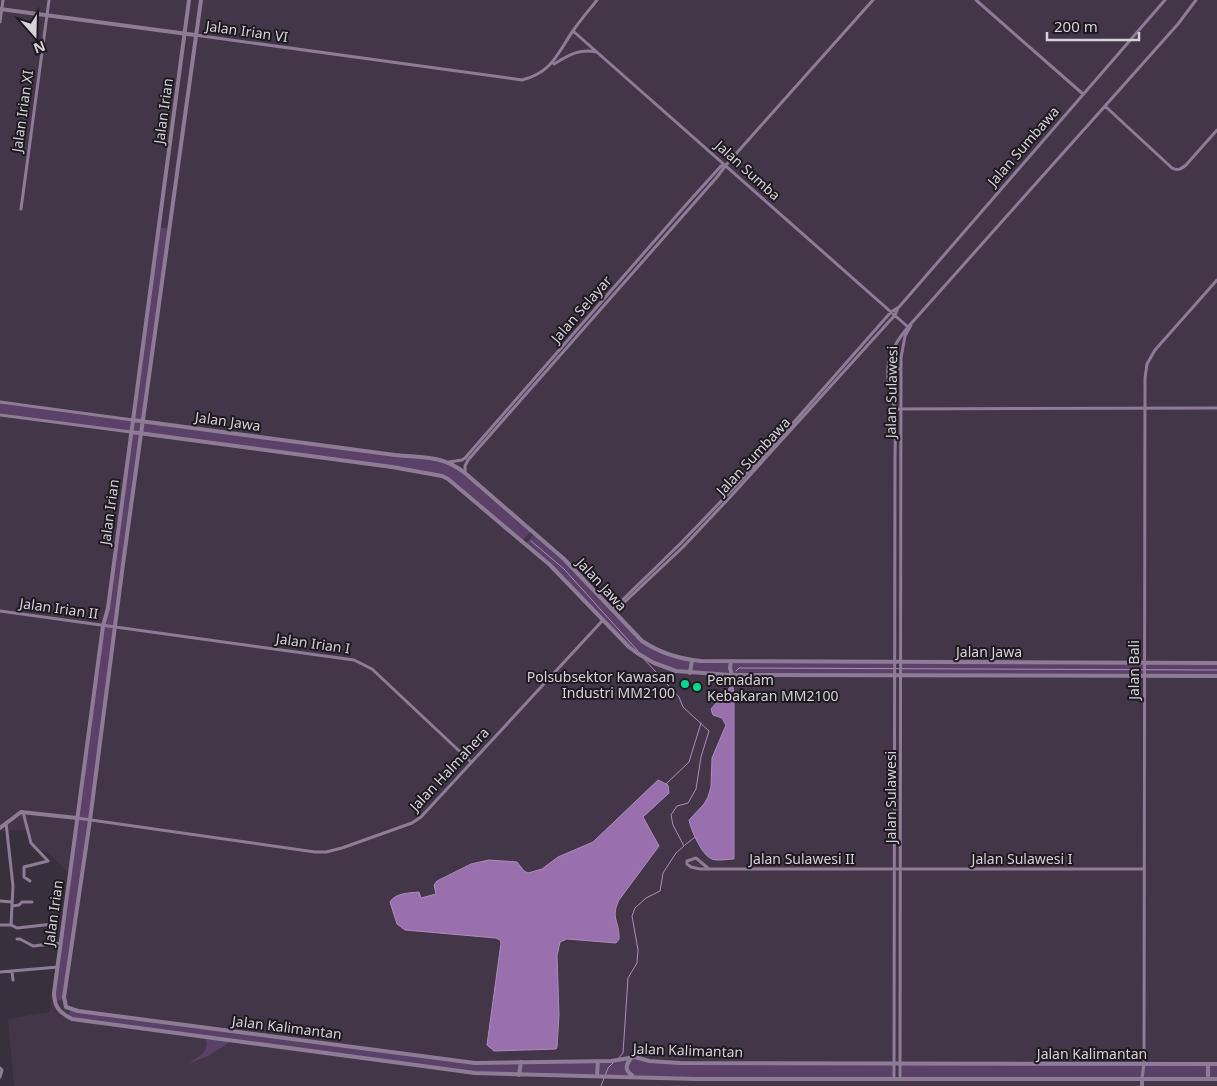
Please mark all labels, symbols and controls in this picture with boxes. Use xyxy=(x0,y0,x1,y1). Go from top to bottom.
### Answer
north arrow xyxy=(10,10,60,60)
scale bar xyxy=(1047,10,1140,42)
street label: Jalan Irian VI xyxy=(203,16,290,46)
text: 200 m xyxy=(1054,16,1098,36)
text: N xyxy=(31,37,48,59)
street label: Jalan Irian XI xyxy=(7,68,37,155)
street label: Jalan Irian xyxy=(149,77,177,147)
street label: Jalan Sumbawa xyxy=(982,102,1063,192)
street label: Jalan Sumba xyxy=(710,134,785,204)
street label: Jalan Selayar xyxy=(545,271,616,348)
street label: Jalan Sulawesi xyxy=(881,346,901,440)
street label: Jalan Jawa xyxy=(192,407,262,435)
street label: Jalan Sumbawa xyxy=(711,413,794,501)
street label: Jalan Irian xyxy=(95,478,123,548)
street label: Jalan Jawa xyxy=(571,552,631,615)
street label: Jalan Irian II xyxy=(16,593,100,623)
street label: Jalan Irian I xyxy=(273,628,351,658)
street label: Jalan Bali xyxy=(1124,640,1143,702)
street label: Jalan Jawa xyxy=(954,642,1022,661)
place label: Polsubsektor Kawasan Industri MM2100 xyxy=(527,667,675,702)
place label: Pemadam Kebakaran MM2100 xyxy=(707,670,838,705)
marker: Polsubsektor Kawasan Industri MM2100 xyxy=(679,678,691,690)
marker: Pemadam Kebakaran MM2100 xyxy=(691,681,703,693)
street label: Jalan Halmahera xyxy=(404,723,493,816)
street label: Jalan Sulawesi xyxy=(881,751,900,845)
street label: Jalan Sulawesi II xyxy=(747,849,855,868)
street label: Jalan Sulawesi I xyxy=(970,849,1073,868)
street label: Jalan Irian xyxy=(39,879,67,949)
street label: Jalan Kalimantan xyxy=(229,1011,343,1043)
street label: Jalan Kalimantan xyxy=(631,1039,743,1061)
street label: Jalan Kalimantan xyxy=(1035,1044,1147,1063)

